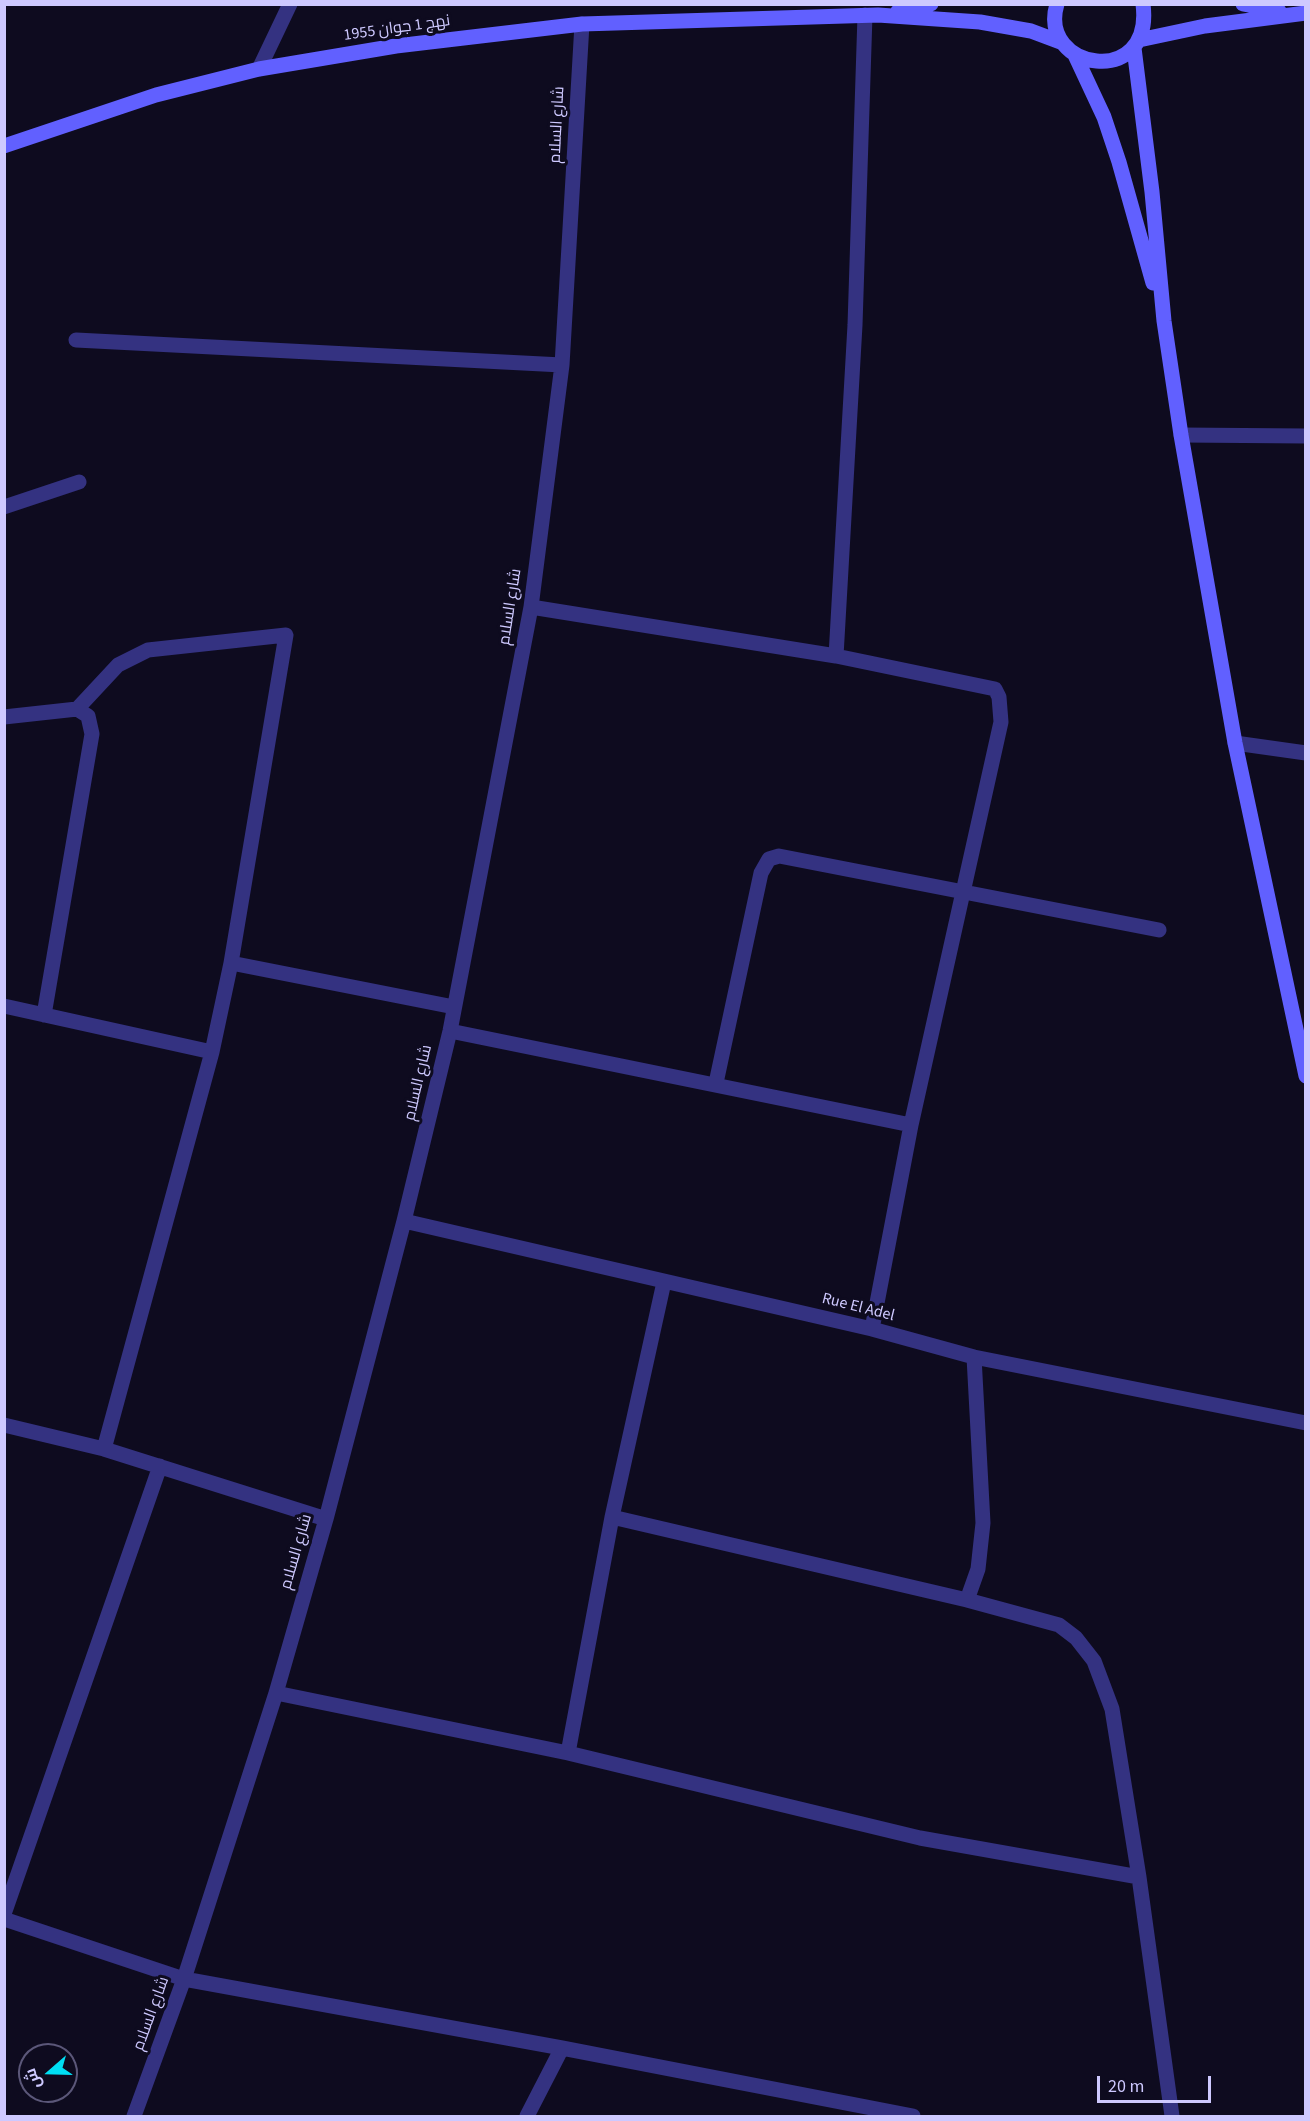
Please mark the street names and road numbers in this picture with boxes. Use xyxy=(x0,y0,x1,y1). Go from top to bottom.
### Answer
street label: نهج 1 جوان 1955 xyxy=(343,12,451,46)
street label: شارع السلام xyxy=(546,86,570,164)
street label: شارع السلام xyxy=(495,567,527,647)
street label: شارع السلام xyxy=(401,1043,437,1123)
street label: Rue El Adel xyxy=(820,1290,896,1326)
street label: شارع السلام xyxy=(277,1512,317,1592)
street label: شارع السلام xyxy=(130,1974,174,2054)

